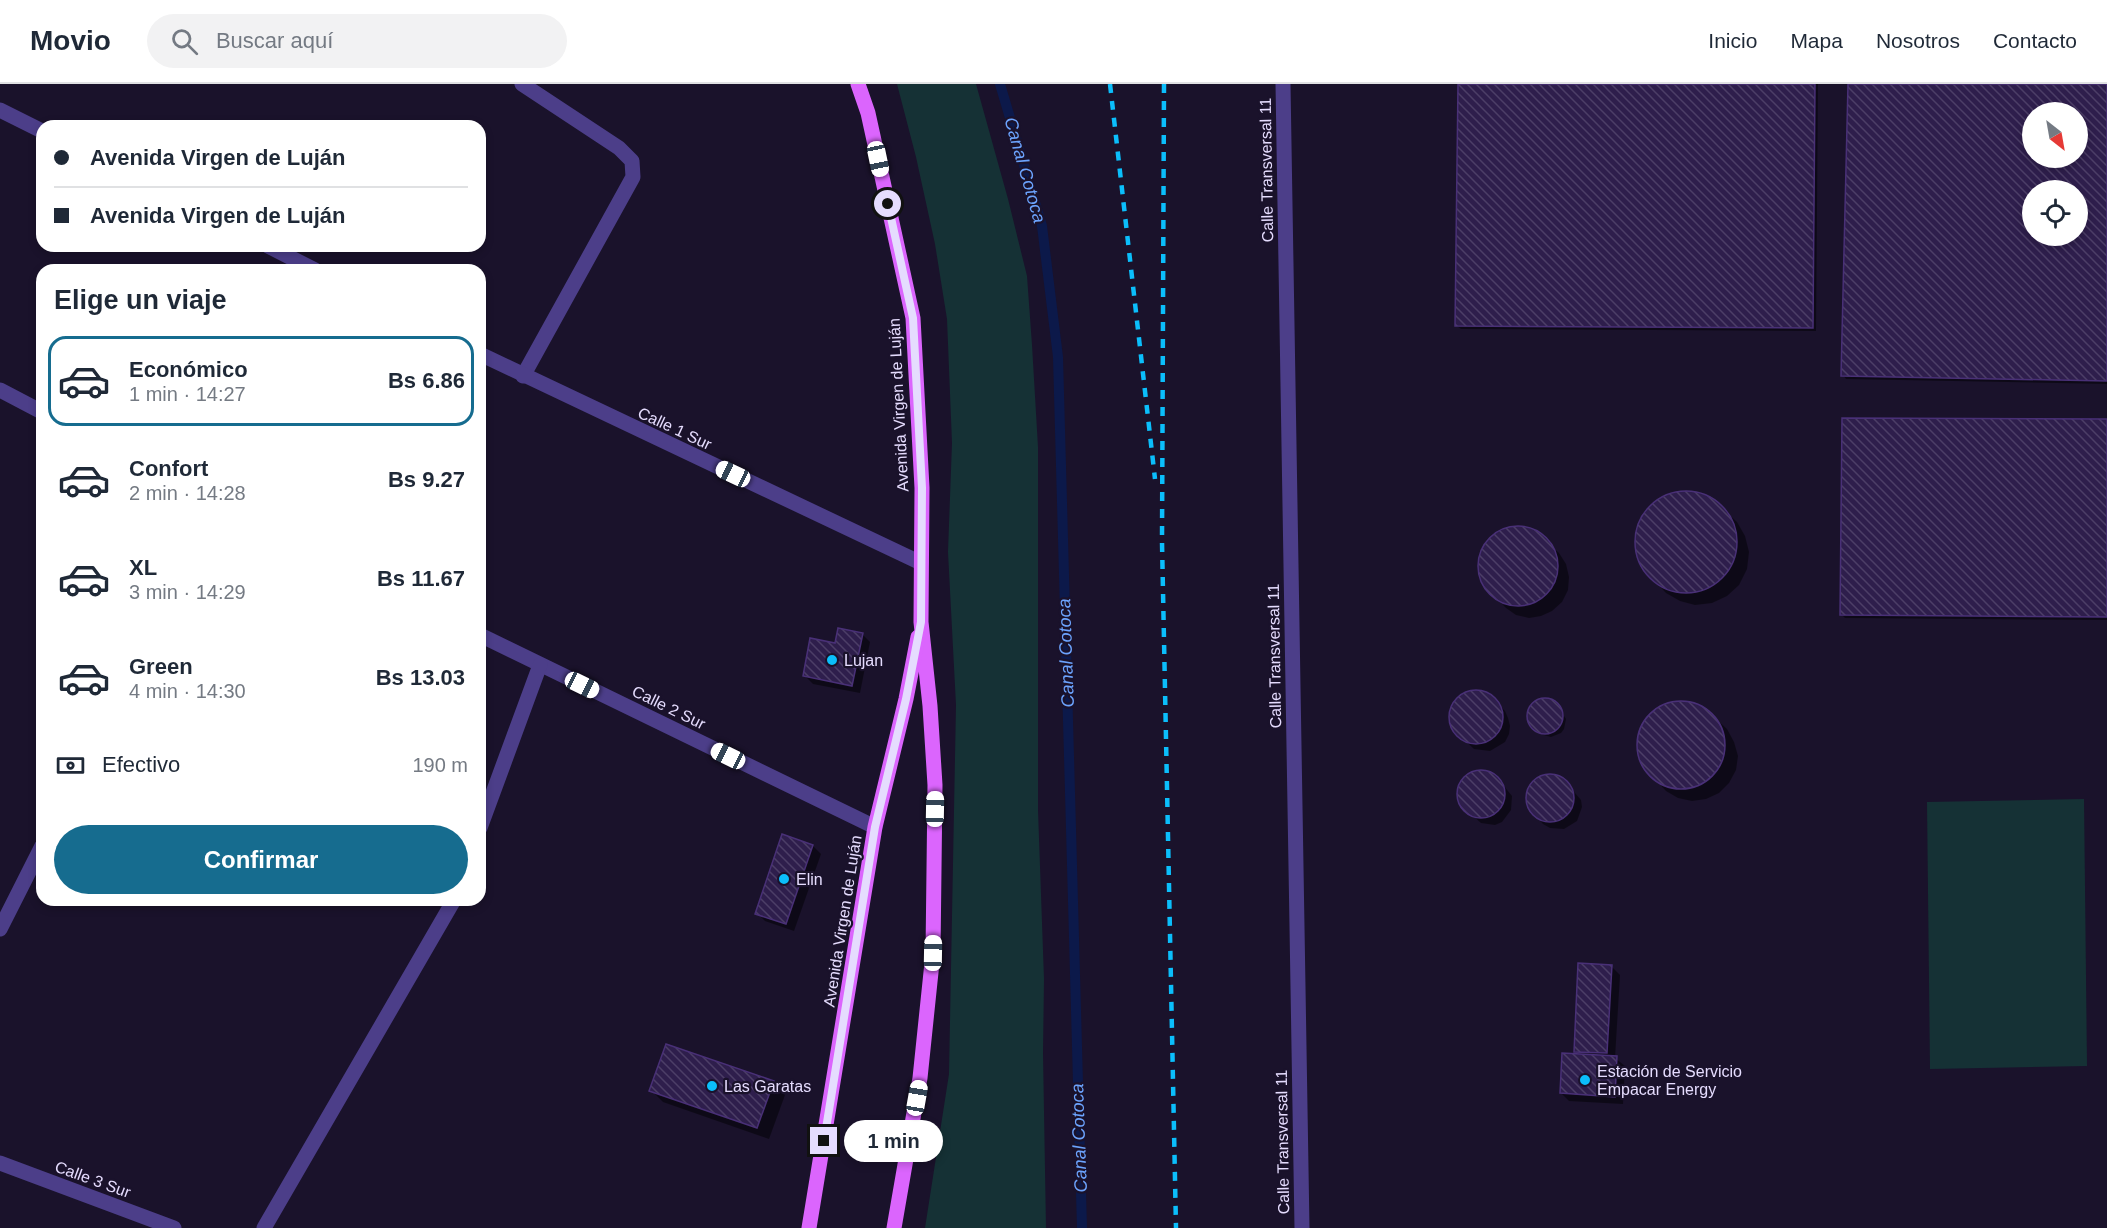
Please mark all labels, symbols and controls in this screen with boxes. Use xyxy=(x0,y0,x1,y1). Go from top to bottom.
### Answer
search box xyxy=(147,14,567,68)
text: Movio xyxy=(30,25,111,56)
icon: search xyxy=(168,25,201,58)
text: Buscar aquí xyxy=(216,28,333,53)
text: Inicio xyxy=(1708,29,1757,52)
text: Mapa xyxy=(1790,29,1843,52)
text: Nosotros xyxy=(1876,29,1960,52)
text: Contacto xyxy=(1993,29,2077,52)
street label: Calle Transversal 11 xyxy=(1257,97,1276,242)
north arrow xyxy=(2022,102,2088,168)
map controls xyxy=(2022,102,2088,246)
water label: Canal Cotoca xyxy=(1000,115,1050,225)
car xyxy=(865,140,891,178)
text: Avenida Virgen de Luján xyxy=(90,145,346,170)
button: locate xyxy=(2022,180,2088,246)
route start xyxy=(874,190,901,217)
text: Avenida Virgen de Luján xyxy=(90,203,346,228)
text: Elige un viaje xyxy=(54,285,227,315)
street label: Avenida Virgen de Luján xyxy=(885,318,912,492)
icon: car xyxy=(57,354,111,408)
text: Económico xyxy=(129,357,248,382)
text: Bs 6.86 xyxy=(388,368,465,393)
text: 1 min · 14:27 xyxy=(129,383,246,405)
street label: Calle 1 Sur xyxy=(635,404,715,453)
icon: car xyxy=(57,453,111,507)
text: Confort xyxy=(129,456,208,481)
car xyxy=(713,458,753,490)
text: Bs 9.27 xyxy=(388,467,465,492)
text: 2 min · 14:28 xyxy=(129,482,246,504)
icon: car xyxy=(57,552,111,606)
text: XL xyxy=(129,555,157,580)
text: Bs 11.67 xyxy=(377,566,465,591)
text: 3 min · 14:29 xyxy=(129,581,246,603)
street label: Calle Transversal 11 xyxy=(1265,583,1284,728)
water label: Canal Cotoca xyxy=(1054,598,1078,708)
icon: car xyxy=(57,651,111,705)
place label: Lujan xyxy=(844,652,883,669)
marker: Lujan xyxy=(825,653,839,667)
text: Green xyxy=(129,654,193,679)
text: Bs 13.03 xyxy=(376,665,465,690)
car xyxy=(562,669,602,701)
text: 4 min · 14:30 xyxy=(129,680,246,702)
street label: Calle 2 Sur xyxy=(629,682,709,733)
car xyxy=(708,740,748,772)
icon: cash xyxy=(54,749,87,782)
text: Efectivo xyxy=(102,752,180,777)
text: 190 m xyxy=(412,754,468,776)
car xyxy=(926,791,944,827)
button: Confirmar xyxy=(54,825,468,894)
street label: Avenida Virgen de Luján xyxy=(821,834,864,1008)
place label: Elin xyxy=(796,871,823,888)
marker: Elin xyxy=(777,872,791,886)
car xyxy=(924,935,942,971)
place label: Estación de Servicio Empacar Energy xyxy=(1597,1063,1742,1098)
street label: Calle Transversal 11 xyxy=(1273,1069,1292,1214)
marker: Estación de Servicio Empacar Energy xyxy=(1578,1073,1592,1087)
place label: Las Garatas xyxy=(724,1078,811,1095)
marker: Las Garatas xyxy=(705,1079,719,1093)
car xyxy=(905,1079,929,1117)
water label: Canal Cotoca xyxy=(1067,1083,1091,1193)
callout: 1 min xyxy=(845,1120,944,1162)
route end xyxy=(810,1127,837,1154)
text: 1 min xyxy=(867,1130,920,1152)
street label: Calle 3 Sur xyxy=(53,1158,134,1201)

